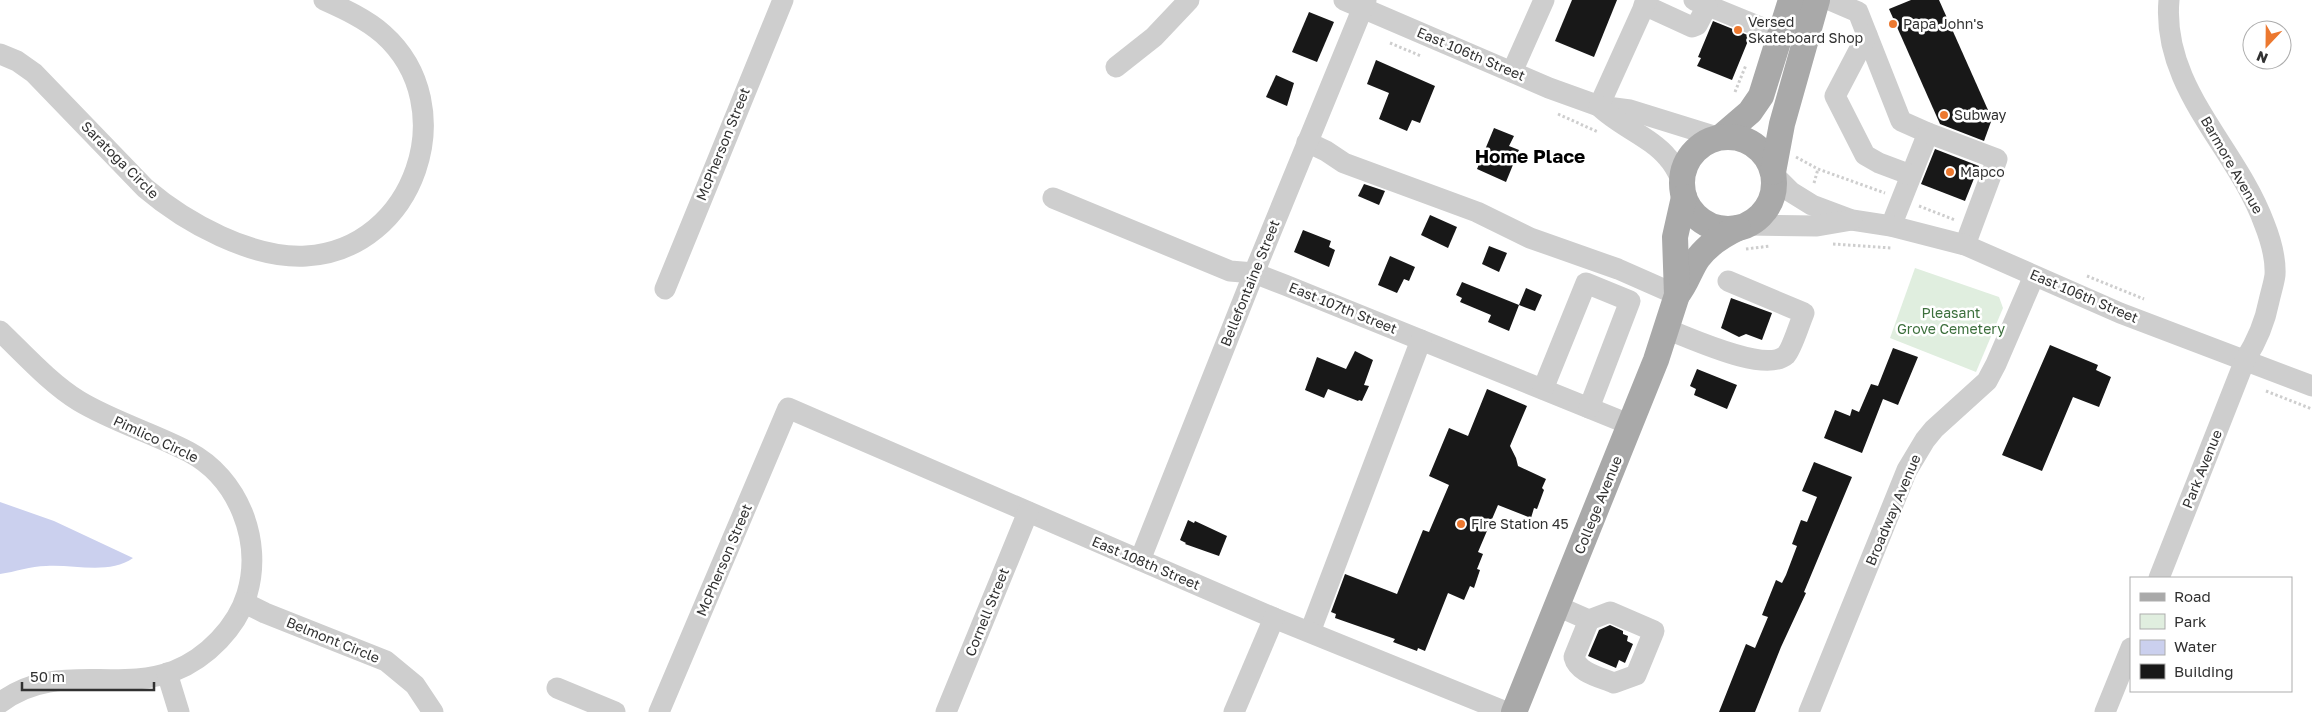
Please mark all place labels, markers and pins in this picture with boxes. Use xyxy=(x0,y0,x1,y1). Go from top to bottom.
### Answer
place label: Versed Skateboard Shop xyxy=(1748,13,1863,46)
place label: Papa John's xyxy=(1903,15,1984,32)
marker: Papa John's xyxy=(1887,18,1899,30)
marker: Versed Skateboard Shop xyxy=(1732,24,1744,36)
place label: Subway xyxy=(1954,106,2007,123)
marker: Subway xyxy=(1938,109,1950,121)
place label: Mapco xyxy=(1960,163,2005,180)
marker: Mapco xyxy=(1944,166,1956,178)
place label: Fire Station 45 xyxy=(1471,515,1569,532)
marker: Fire Station 45 xyxy=(1455,518,1467,530)

